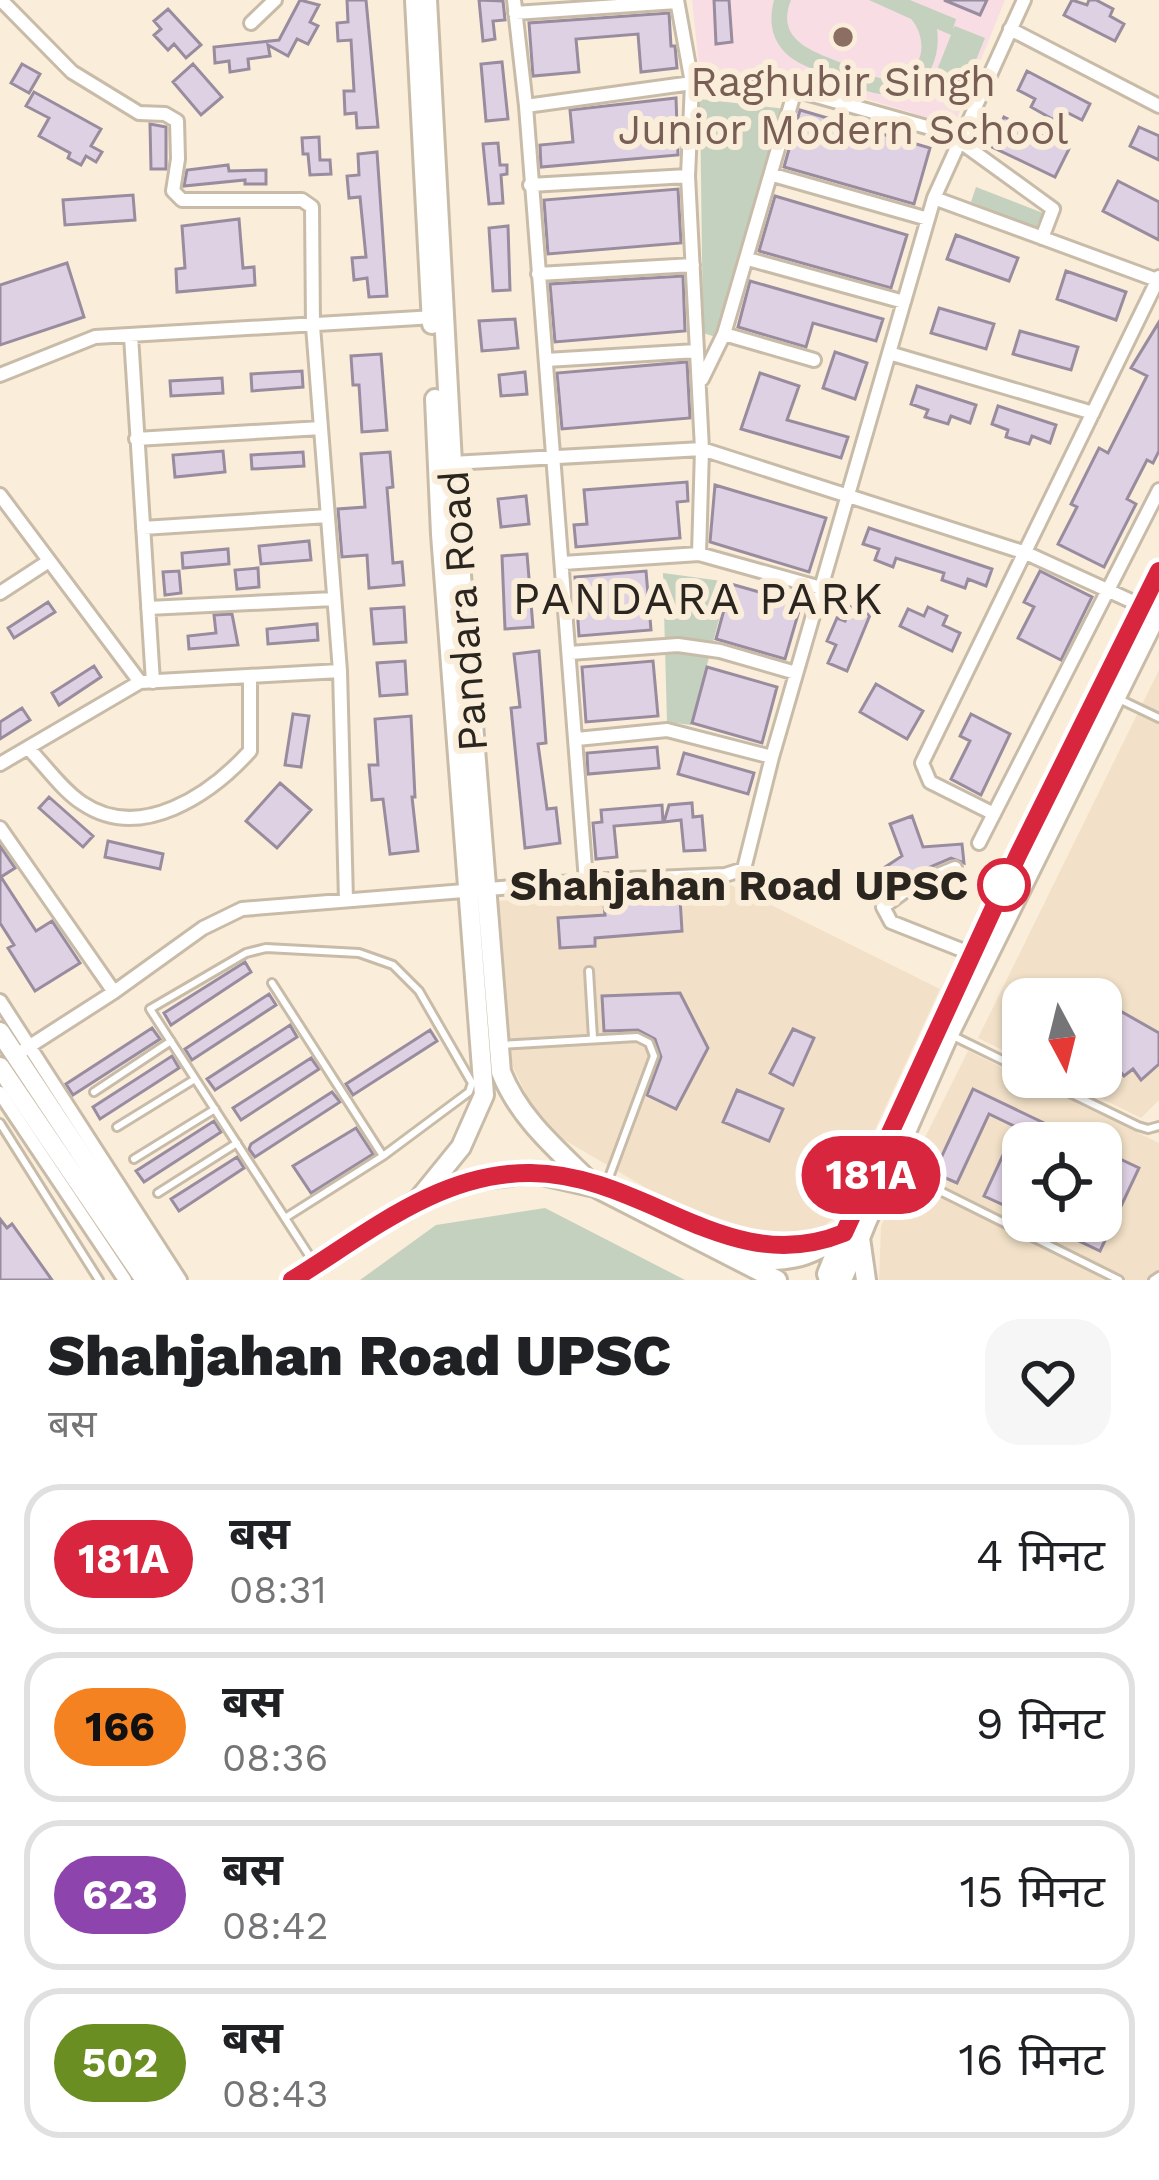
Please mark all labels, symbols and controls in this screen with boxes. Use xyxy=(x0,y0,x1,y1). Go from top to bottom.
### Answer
marker: Raghubir Singh Junior Modern School xyxy=(830,24,856,50)
place label: Raghubir Singh Junior Modern School xyxy=(618,57,1068,154)
street label: Pandara Road xyxy=(429,469,497,753)
district label: PANDARA PARK xyxy=(513,572,885,625)
marker: Shahjahan Road UPSC xyxy=(979,860,1029,910)
place label: Shahjahan Road UPSC xyxy=(510,861,968,910)
north arrow xyxy=(1002,978,1122,1098)
map controls xyxy=(1002,978,1122,1242)
button: locate xyxy=(1002,1122,1122,1242)
line badge: 181A xyxy=(787,1136,955,1214)
text: 181A xyxy=(826,1150,916,1199)
button: heart xyxy=(985,1319,1111,1445)
text: Shahjahan Road UPSC xyxy=(48,1322,671,1389)
text: बस xyxy=(48,1401,97,1446)
text: बस xyxy=(229,1507,290,1560)
text: 4 मिनट xyxy=(976,1529,1105,1582)
text: 181A xyxy=(78,1534,169,1583)
text: 08:31 xyxy=(229,1567,327,1612)
text: बस xyxy=(222,1675,283,1728)
text: 9 मिनट xyxy=(976,1697,1105,1750)
text: 166 xyxy=(85,1702,155,1751)
text: 08:36 xyxy=(222,1735,328,1780)
text: बस xyxy=(222,1843,283,1896)
text: 15 मिनट xyxy=(960,1865,1105,1918)
text: 623 xyxy=(82,1870,158,1919)
text: 08:42 xyxy=(222,1903,328,1948)
text: बस xyxy=(222,2011,283,2064)
text: 16 मिनट xyxy=(959,2033,1105,2086)
text: 502 xyxy=(82,2038,158,2087)
text: 08:43 xyxy=(222,2071,328,2116)

